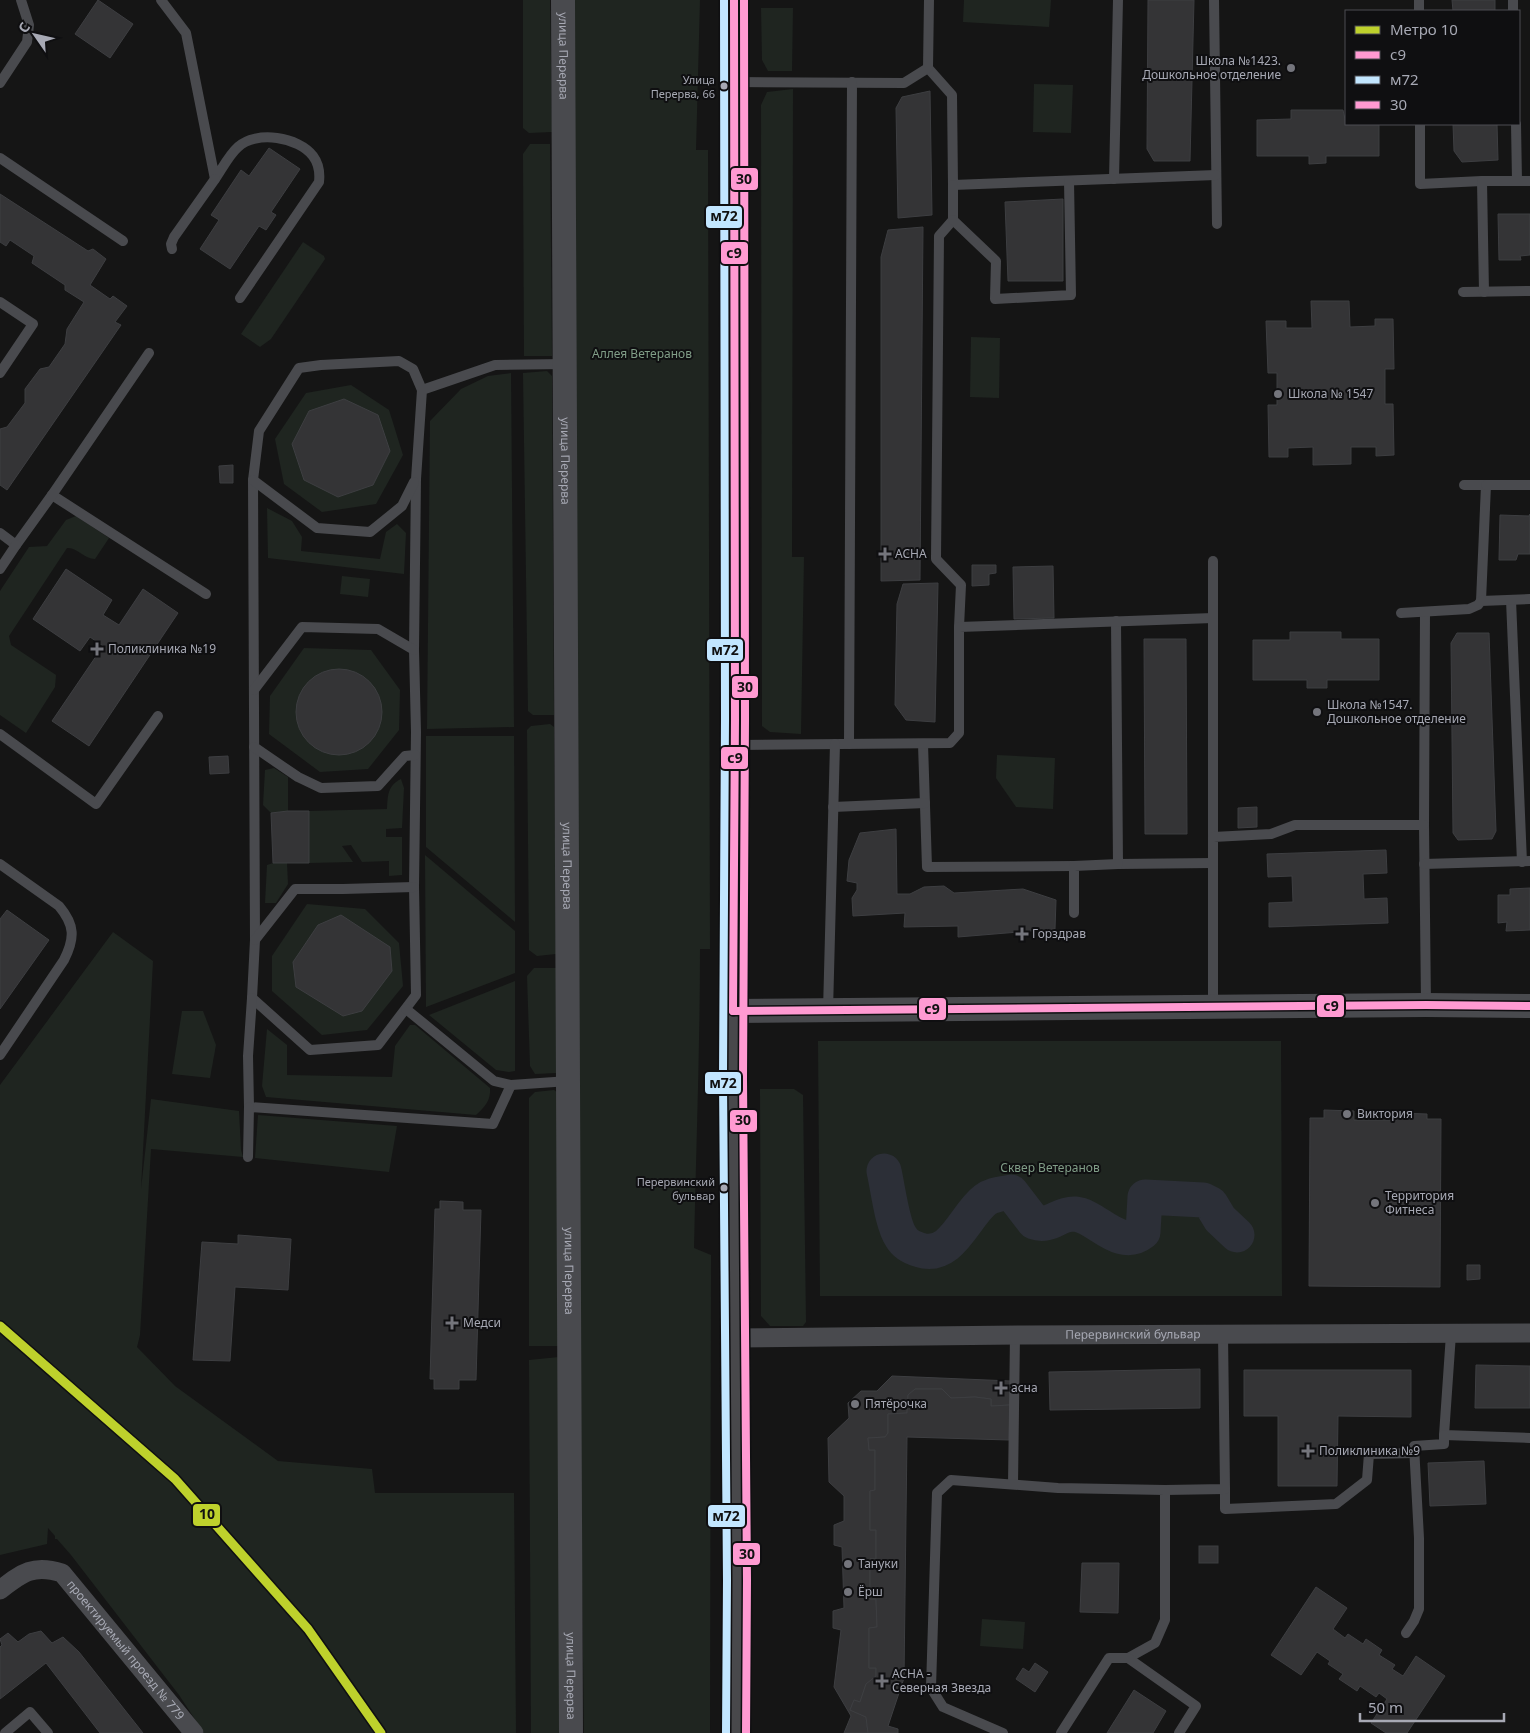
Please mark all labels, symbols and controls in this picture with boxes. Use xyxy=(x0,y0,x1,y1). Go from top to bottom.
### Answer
north arrow xyxy=(10,10,60,60)
legend xyxy=(1345,10,1520,125)
street label: улица Перерва xyxy=(555,12,572,100)
text: С xyxy=(13,18,34,37)
text: Метро 10 xyxy=(1390,19,1458,39)
text: с9 xyxy=(1390,44,1406,64)
place label: Школа №1423. Дошкольное отделение xyxy=(1142,52,1281,83)
marker: Школа №1423. Дошкольное отделение xyxy=(1285,62,1297,74)
text: м72 xyxy=(1390,69,1419,89)
place label: Улица Перерва, 66 xyxy=(651,72,715,101)
marker: Улица Перерва, 66 xyxy=(719,81,729,91)
text: 30 xyxy=(1390,94,1407,114)
line badge: 30 xyxy=(730,167,759,191)
text: 30 xyxy=(736,169,752,188)
line badge: м72 xyxy=(705,205,743,229)
text: м72 xyxy=(710,206,738,225)
line badge: с9 xyxy=(720,241,749,265)
text: с9 xyxy=(726,243,742,262)
park label: Аллея Ветеранов xyxy=(592,345,692,362)
place label: Школа № 1547 xyxy=(1288,385,1373,402)
marker: Школа № 1547 xyxy=(1272,388,1284,400)
street label: улица Перерва xyxy=(557,417,574,505)
place label: АСНА xyxy=(895,545,927,562)
marker: АСНА xyxy=(879,548,891,560)
line badge: м72 xyxy=(706,638,744,662)
place label: Поликлиника №19 xyxy=(108,640,216,657)
text: м72 xyxy=(711,640,739,659)
marker: Поликлиника №19 xyxy=(90,642,104,656)
line badge: 30 xyxy=(731,675,759,699)
text: 30 xyxy=(737,677,753,696)
place label: Школа №1547. Дошкольное отделение xyxy=(1327,696,1466,727)
marker: Школа №1547. Дошкольное отделение xyxy=(1311,706,1323,718)
line badge: с9 xyxy=(720,746,749,770)
text: с9 xyxy=(727,748,743,767)
street label: улица Перерва xyxy=(559,822,576,910)
place label: Горздрав xyxy=(1032,925,1086,942)
marker: Горздрав xyxy=(1016,928,1028,940)
line badge: с9 xyxy=(1316,994,1345,1018)
text: с9 xyxy=(1323,996,1339,1015)
line badge: с9 xyxy=(918,997,947,1021)
text: с9 xyxy=(924,999,940,1018)
line badge: м72 xyxy=(704,1071,742,1095)
text: м72 xyxy=(709,1073,737,1092)
place label: Виктория xyxy=(1357,1105,1413,1122)
marker: Виктория xyxy=(1341,1108,1353,1120)
line badge: 30 xyxy=(729,1109,758,1133)
text: 30 xyxy=(735,1110,751,1129)
park label: Сквер Ветеранов xyxy=(1000,1159,1100,1176)
place label: Перервинский бульвар xyxy=(637,1174,715,1203)
marker: Перервинский бульвар xyxy=(719,1183,729,1193)
place label: Территория Фитнеса xyxy=(1385,1187,1454,1218)
marker: Территория Фитнеса xyxy=(1369,1197,1381,1209)
street label: улица Перерва xyxy=(561,1227,578,1315)
place label: Медси xyxy=(463,1314,501,1331)
marker: Медси xyxy=(445,1316,459,1330)
street label: Перервинский бульвар xyxy=(1065,1325,1201,1343)
place label: асна xyxy=(1011,1379,1038,1396)
marker: асна xyxy=(995,1382,1007,1394)
place label: Пятёрочка xyxy=(865,1395,927,1412)
marker: Пятёрочка xyxy=(849,1398,861,1410)
place label: Поликлиника №9 xyxy=(1319,1442,1420,1459)
marker: Поликлиника №9 xyxy=(1301,1444,1315,1458)
line badge: 10 xyxy=(192,1503,221,1527)
text: 10 xyxy=(199,1504,215,1523)
line badge: м72 xyxy=(707,1504,746,1528)
text: м72 xyxy=(712,1506,740,1525)
line badge: 30 xyxy=(732,1542,761,1566)
text: 30 xyxy=(739,1544,755,1563)
place label: Тануки xyxy=(858,1555,898,1572)
marker: Тануки xyxy=(842,1558,854,1570)
street label: проектируемый проезд № 779 xyxy=(63,1576,189,1723)
place label: Ёрш xyxy=(858,1583,883,1600)
marker: Ёрш xyxy=(842,1586,854,1598)
street label: улица Перерва xyxy=(563,1632,580,1720)
place label: АСНА - Северная Звезда xyxy=(892,1665,991,1696)
marker: АСНА - Северная Звезда xyxy=(876,1675,888,1687)
scale bar xyxy=(1360,1690,1504,1722)
text: 50 m xyxy=(1368,1697,1403,1717)

